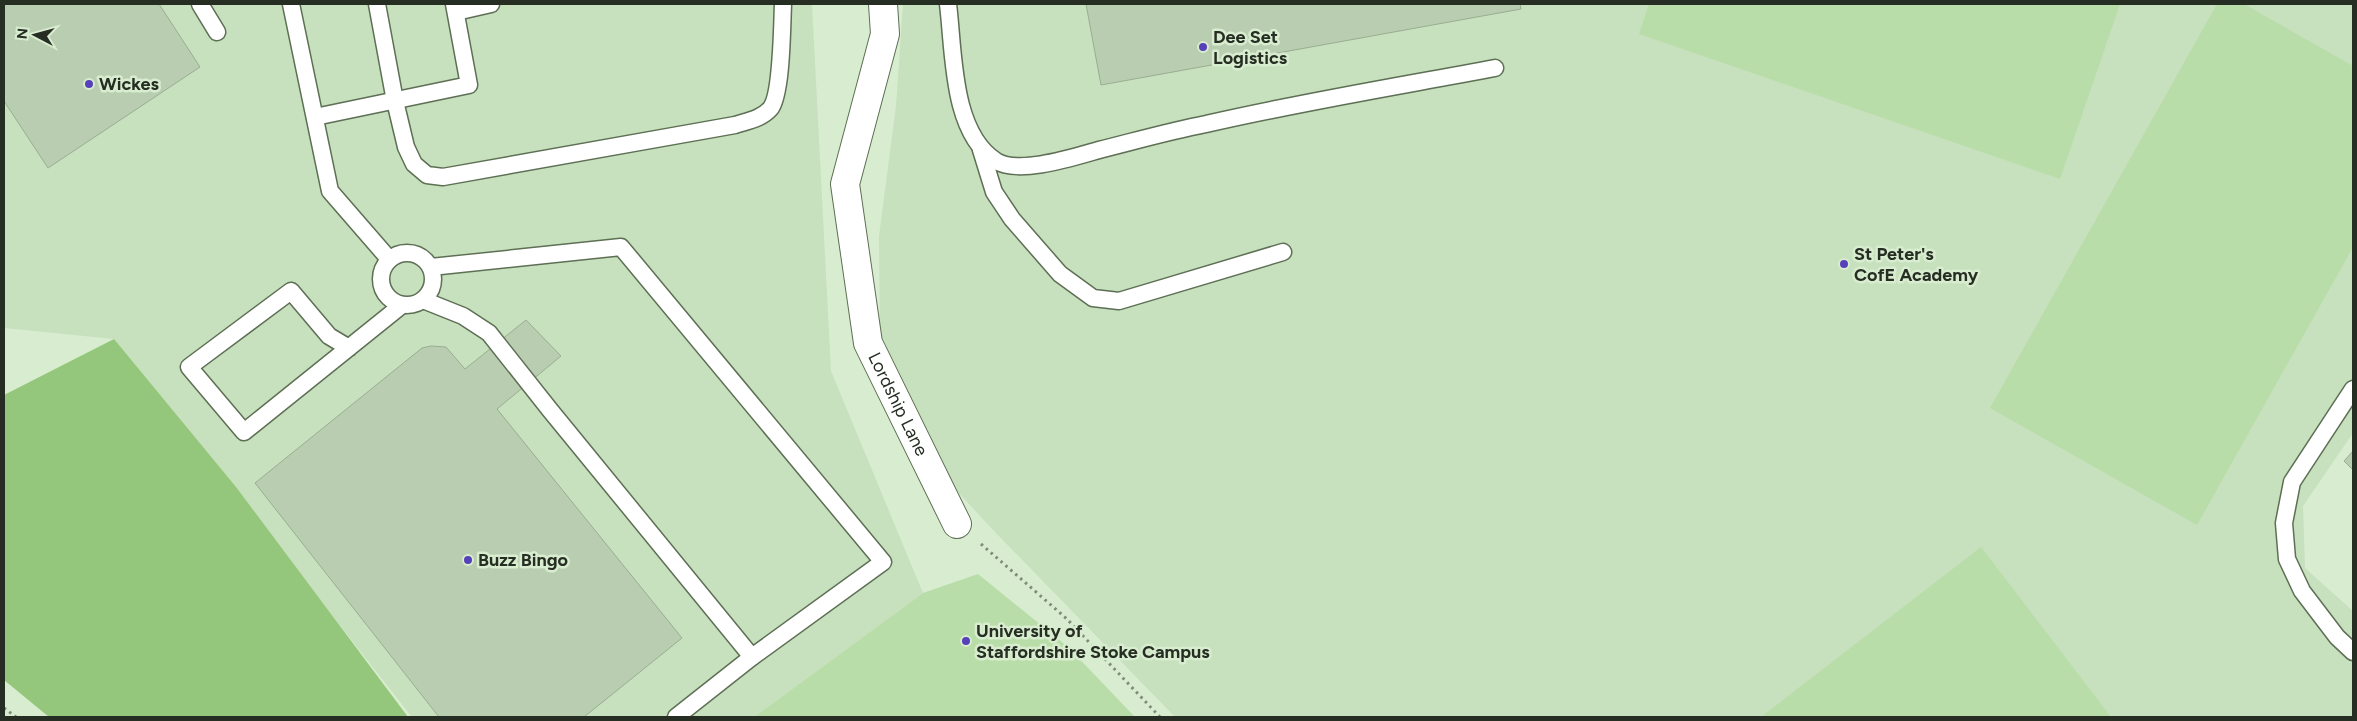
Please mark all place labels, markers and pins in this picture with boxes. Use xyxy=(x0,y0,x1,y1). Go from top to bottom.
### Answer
place label: Dee Set Logistics xyxy=(1213,26,1288,69)
marker: Dee Set Logistics xyxy=(1197,41,1209,53)
place label: Wickes xyxy=(99,73,159,95)
marker: Wickes xyxy=(83,78,95,90)
place label: St Peter's CofE Academy xyxy=(1854,243,1979,286)
marker: St Peter's CofE Academy xyxy=(1838,258,1850,270)
place label: Buzz Bingo xyxy=(478,549,568,571)
marker: Buzz Bingo xyxy=(462,554,474,566)
place label: University of Staffordshire Stoke Campus xyxy=(976,620,1210,663)
marker: University of Staffordshire Stoke Campus xyxy=(960,635,972,647)

